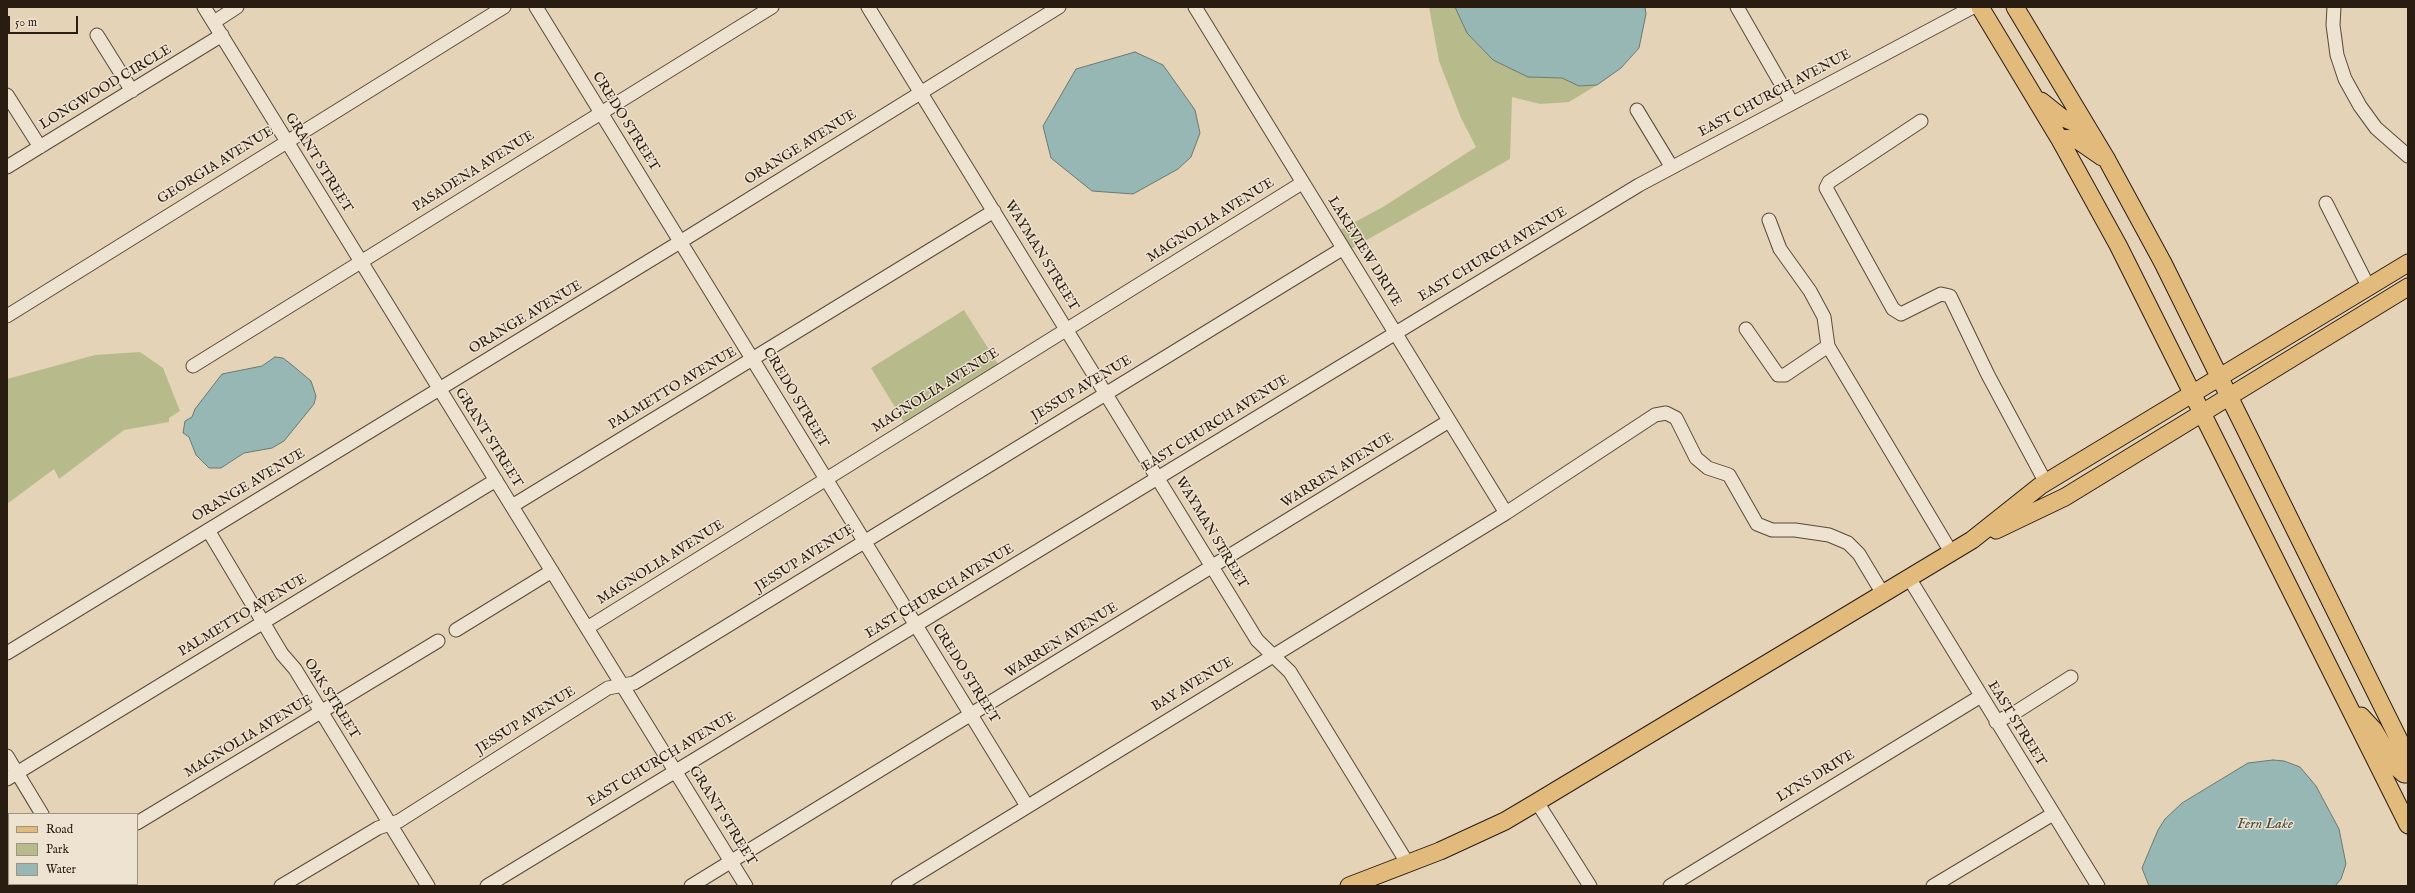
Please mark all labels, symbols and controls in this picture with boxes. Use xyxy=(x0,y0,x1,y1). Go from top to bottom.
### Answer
scale bar xyxy=(10,8,80,34)
text: 50 m xyxy=(15,15,37,30)
street label: LONGWOOD CIRCLE xyxy=(37,42,175,134)
street label: EAST CHURCH AVENUE xyxy=(1696,47,1854,141)
street label: CREDO STREET xyxy=(588,69,662,175)
street label: ORANGE AVENUE xyxy=(742,107,860,189)
street label: GRANT STREET xyxy=(281,110,355,216)
street label: GEORGIA AVENUE xyxy=(155,123,277,209)
street label: PASADENA AVENUE xyxy=(410,128,538,216)
street label: MAGNOLIA AVENUE xyxy=(1144,175,1278,267)
street label: LAKEVIEW DRIVE xyxy=(1323,194,1405,310)
street label: WAYMAN STREET xyxy=(1000,198,1082,314)
street label: EAST CHURCH AVENUE xyxy=(1416,204,1570,306)
street label: ORANGE AVENUE xyxy=(467,278,585,358)
street label: PALMETTO AVENUE xyxy=(606,344,740,434)
street label: CREDO STREET xyxy=(759,345,831,451)
street label: MAGNOLIA AVENUE xyxy=(869,345,1003,437)
street label: JESSUP AVENUE xyxy=(1029,352,1135,426)
street label: EAST CHURCH AVENUE xyxy=(1139,372,1293,476)
street label: GRANT STREET xyxy=(451,385,525,491)
street label: WARREN AVENUE xyxy=(1279,430,1397,512)
street label: ORANGE AVENUE xyxy=(190,446,308,526)
street label: WAYMAN STREET xyxy=(1171,474,1251,592)
street label: MAGNOLIA AVENUE xyxy=(594,517,728,609)
street label: JESSUP AVENUE xyxy=(752,522,858,596)
street label: EAST CHURCH AVENUE xyxy=(863,541,1017,643)
street label: PALMETTO AVENUE xyxy=(176,571,310,661)
street label: WARREN AVENUE xyxy=(1003,600,1121,682)
street label: CREDO STREET xyxy=(928,621,1002,727)
street label: BAY AVENUE xyxy=(1149,654,1237,716)
street label: OAK STREET xyxy=(300,656,362,742)
street label: EAST STREET xyxy=(1983,678,2049,770)
street label: JESSUP AVENUE xyxy=(473,684,579,758)
street label: MAGNOLIA AVENUE xyxy=(182,692,316,782)
street label: EAST CHURCH AVENUE xyxy=(585,709,739,811)
street label: LYNS DRIVE xyxy=(1774,747,1858,807)
street label: GRANT STREET xyxy=(685,763,759,869)
legend xyxy=(8,813,138,885)
water label: Fern Lake xyxy=(2237,816,2293,834)
text: Road xyxy=(46,822,73,837)
text: Park xyxy=(46,842,69,857)
text: Water xyxy=(46,862,76,877)

